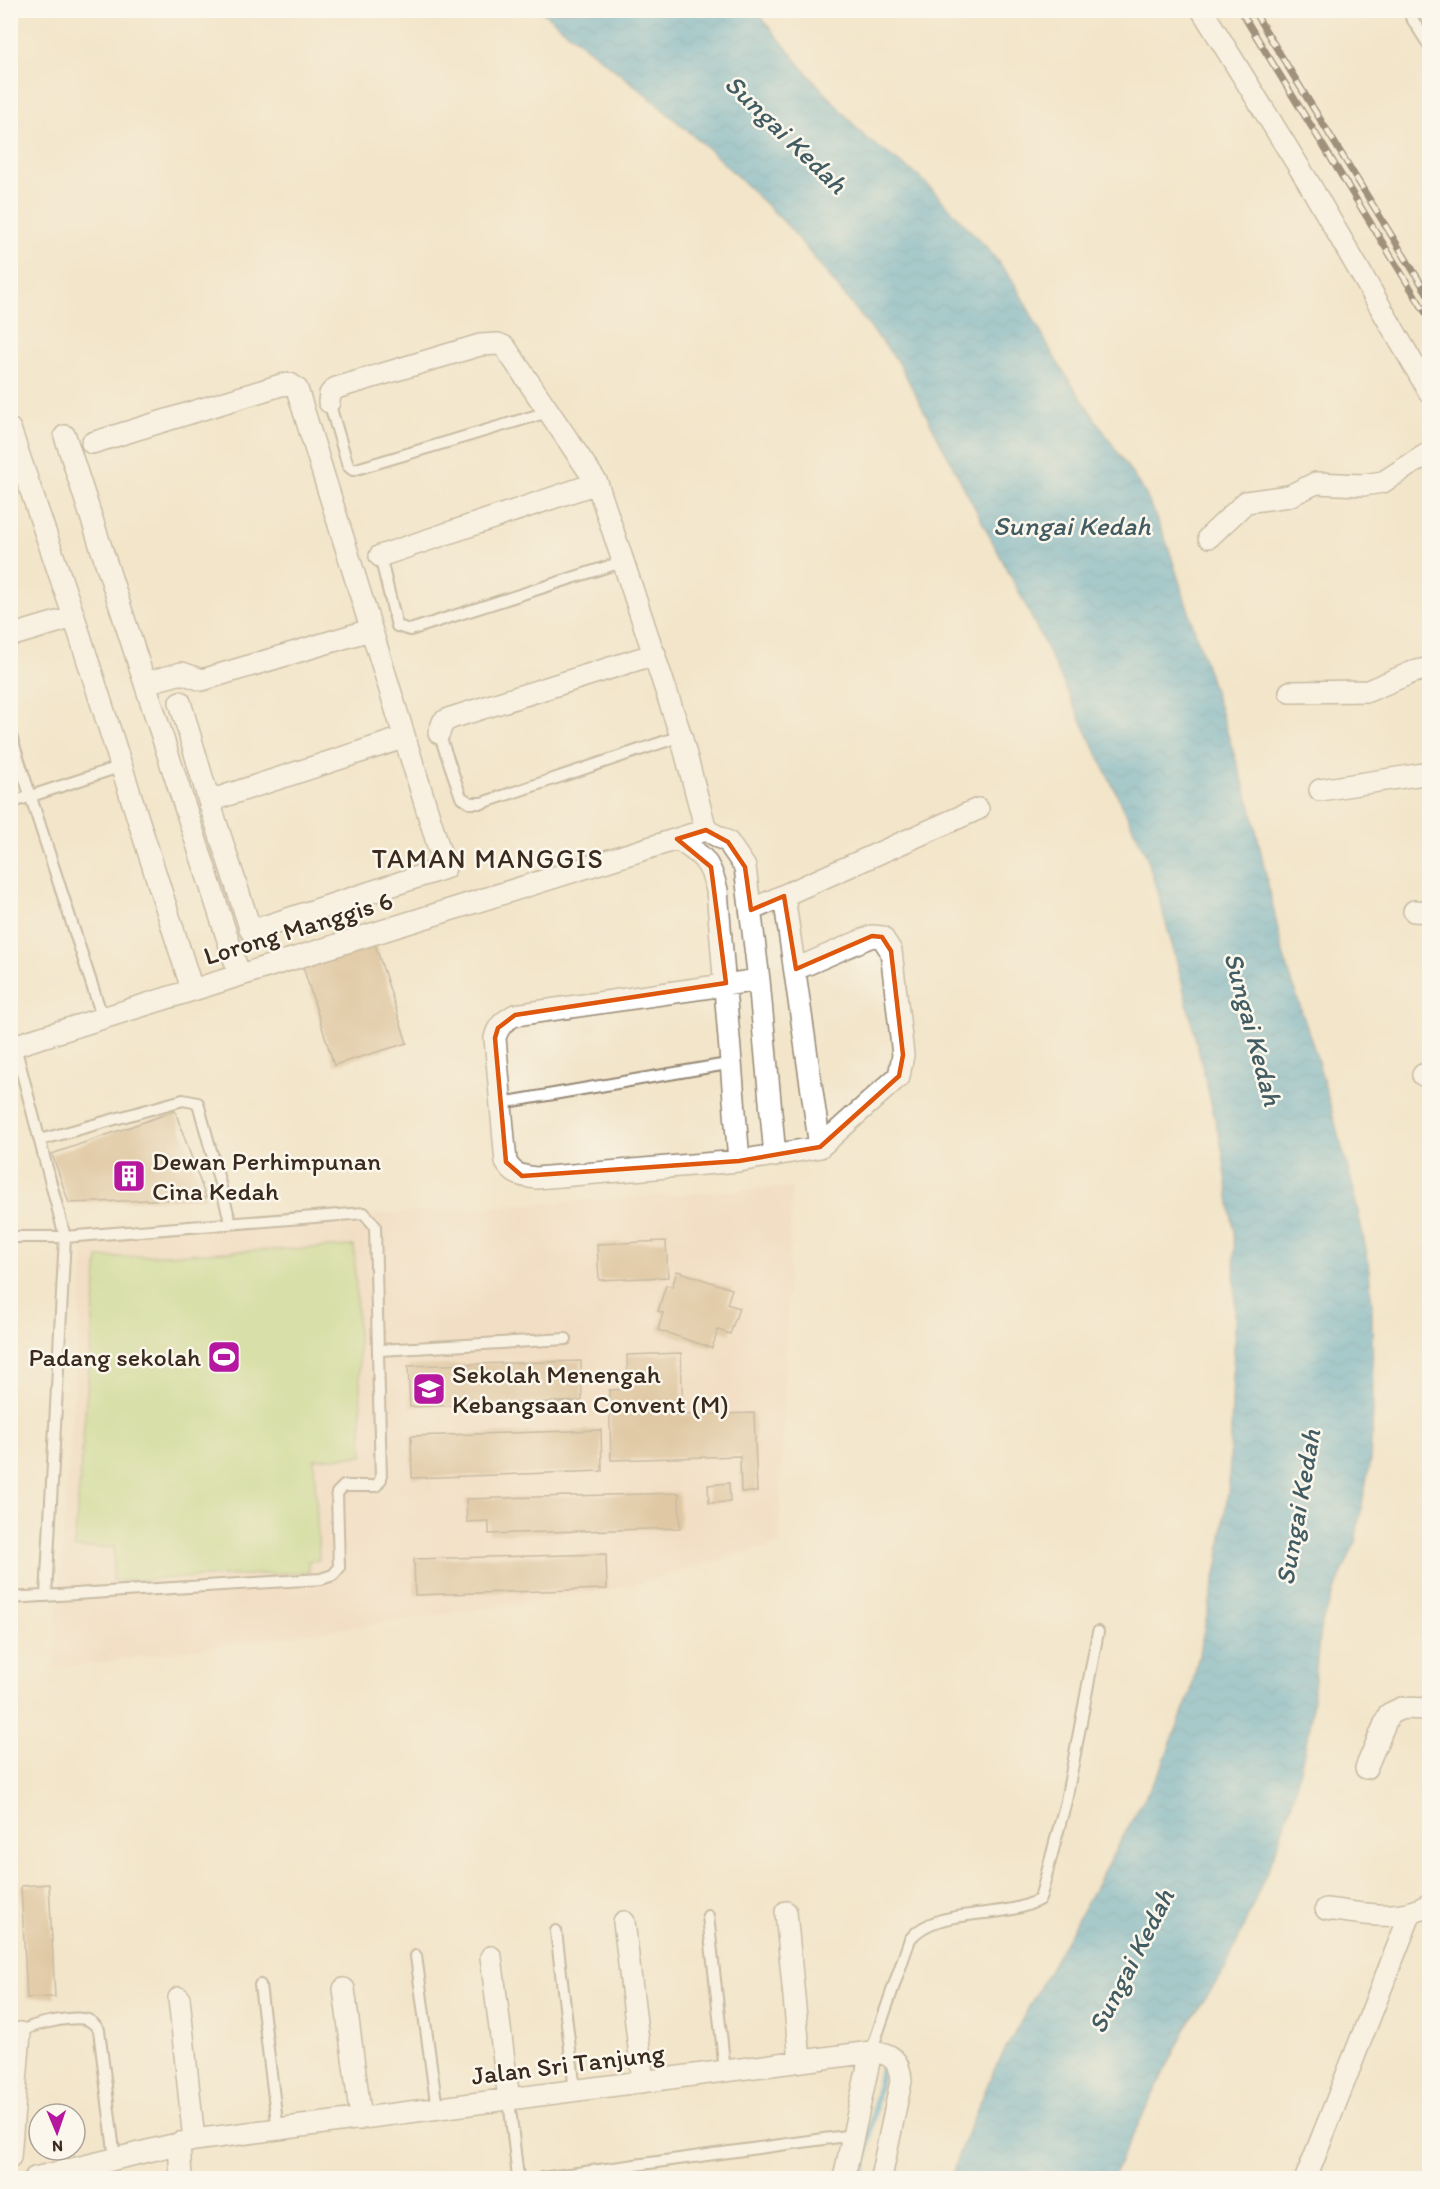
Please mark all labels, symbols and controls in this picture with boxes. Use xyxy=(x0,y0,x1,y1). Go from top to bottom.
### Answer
water label: Sungai Kedah xyxy=(718,67,855,201)
water label: Sungai Kedah xyxy=(993,509,1151,542)
district label: TAMAN MANGGIS xyxy=(372,842,604,875)
street label: Lorong Manggis 6 xyxy=(200,884,396,972)
water label: Sungai Kedah xyxy=(1217,948,1290,1110)
place label: Dewan Perhimpunan Cina Kedah xyxy=(152,1145,381,1207)
building icon: Dewan Perhimpunan Cina Kedah xyxy=(111,1158,147,1194)
sports icon: Padang sekolah xyxy=(206,1339,242,1375)
place label: Padang sekolah xyxy=(28,1341,201,1373)
place label: Sekolah Menengah Kebangsaan Convent (M) xyxy=(452,1358,729,1420)
school or university icon: Sekolah Menengah Kebangsaan Convent (M) xyxy=(411,1371,447,1407)
water label: Sungai Kedah xyxy=(1268,1426,1328,1587)
water label: Sungai Kedah xyxy=(1080,1883,1181,2039)
street label: Jalan Sri Tanjung xyxy=(470,2036,667,2092)
north arrow xyxy=(27,2102,87,2162)
text: N xyxy=(52,2137,63,2156)

